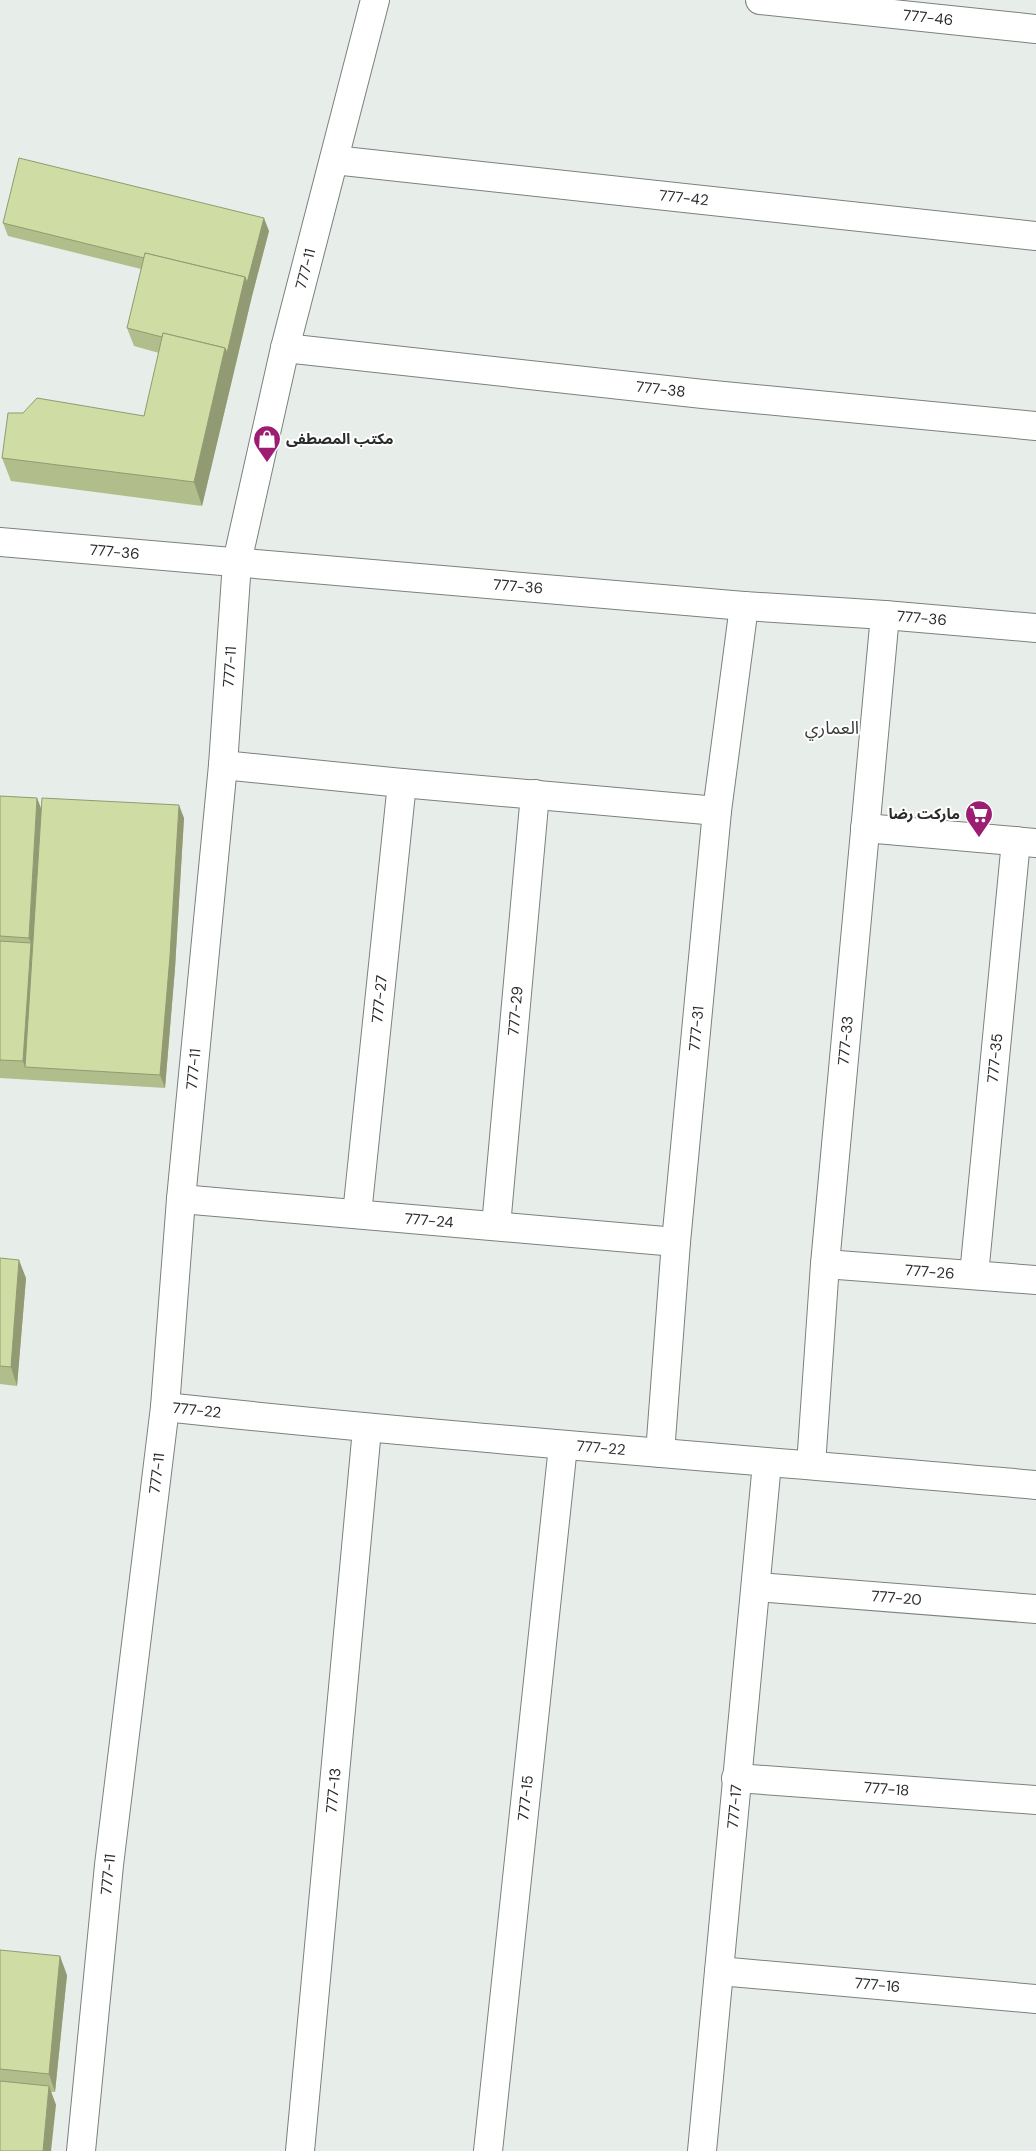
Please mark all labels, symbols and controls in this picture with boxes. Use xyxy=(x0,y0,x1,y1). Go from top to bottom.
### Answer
street label: 777-46 xyxy=(902,5,954,30)
street label: 777-42 xyxy=(658,185,710,210)
street label: 777-11 xyxy=(291,246,320,291)
street label: 777-38 xyxy=(635,377,687,402)
shop icon: مكتب المصطفى xyxy=(252,424,282,463)
place label: مكتب المصطفى xyxy=(286,429,393,449)
street label: 777-36 xyxy=(89,540,140,564)
street label: 777-36 xyxy=(492,574,544,599)
street label: 777-36 xyxy=(896,606,948,630)
street label: 777-11 xyxy=(218,645,241,688)
district label: العماري xyxy=(805,716,859,741)
supermarket icon: ماركت رضا xyxy=(964,799,994,838)
place label: ماركت رضا xyxy=(888,804,960,824)
street label: 777-27 xyxy=(367,974,392,1024)
street label: 777-29 xyxy=(503,985,528,1036)
street label: 777-31 xyxy=(684,1005,708,1052)
street label: 777-33 xyxy=(833,1015,858,1066)
street label: 777-35 xyxy=(983,1032,1007,1084)
street label: 777-11 xyxy=(182,1048,206,1090)
street label: 777-24 xyxy=(404,1208,454,1233)
street label: 777-26 xyxy=(904,1260,955,1284)
street label: 777-22 xyxy=(171,1398,222,1423)
street label: 777-22 xyxy=(576,1436,626,1460)
street label: 777-11 xyxy=(144,1452,169,1495)
street label: 777-20 xyxy=(871,1586,922,1610)
street label: 777-13 xyxy=(321,1767,345,1814)
street label: 777-15 xyxy=(513,1774,538,1822)
street label: 777-18 xyxy=(863,1777,910,1801)
street label: 777-17 xyxy=(723,1784,747,1830)
street label: 777-11 xyxy=(96,1853,120,1896)
street label: 777-16 xyxy=(854,1973,901,1997)

